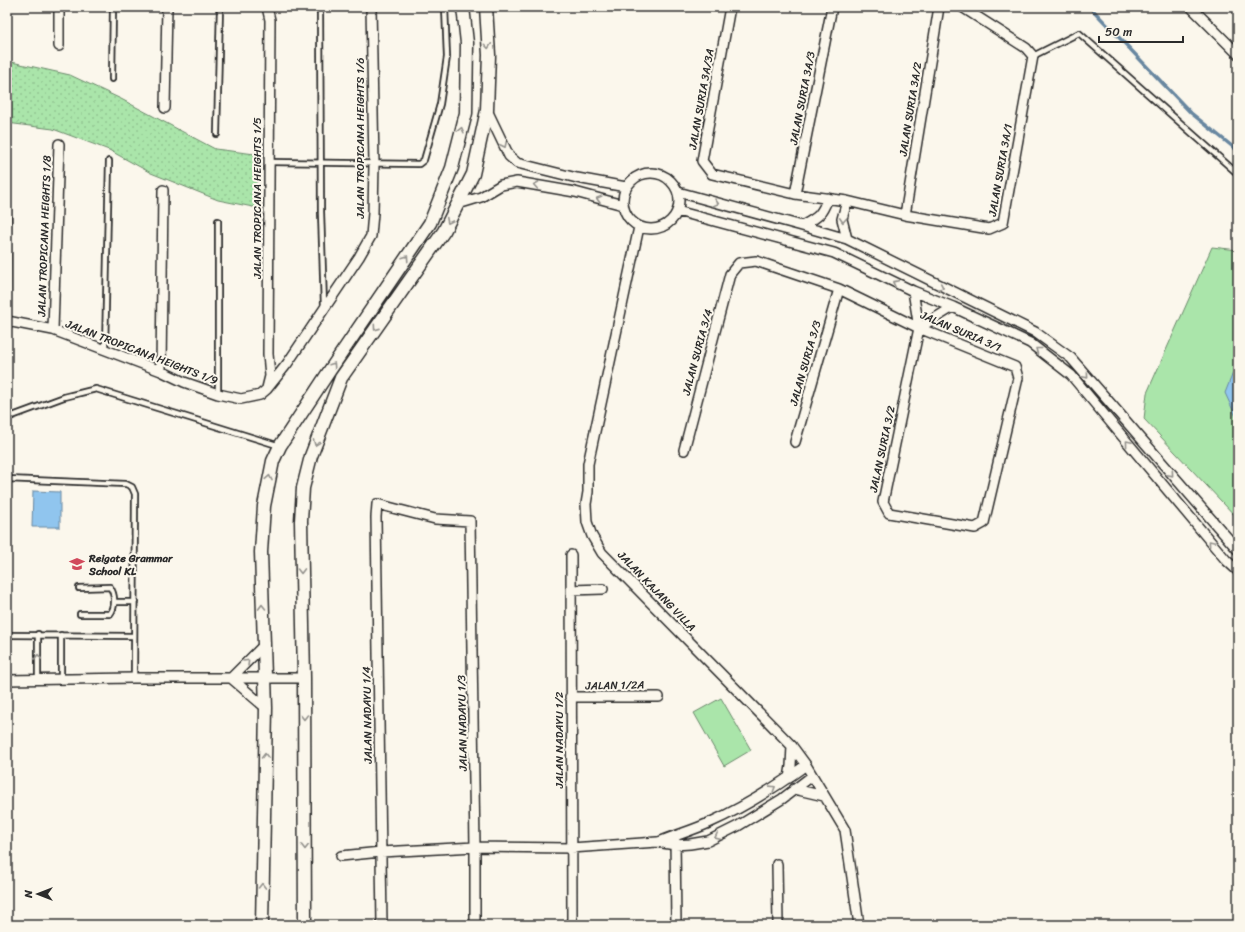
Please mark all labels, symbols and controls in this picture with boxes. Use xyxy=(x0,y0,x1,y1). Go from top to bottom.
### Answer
scale bar xyxy=(1099,18,1183,44)
text: 50 m xyxy=(1105,21,1132,43)
one-way arrow xyxy=(484,43,493,49)
street label: JALAN SURIA 3A/3A xyxy=(683,47,720,152)
street label: JALAN SURIA 3A/3 xyxy=(784,50,821,147)
street label: JALAN TROPICANA HEIGHTS 1/6 xyxy=(351,57,370,220)
street label: JALAN SURIA 3A/2 xyxy=(894,60,927,159)
street label: JALAN TROPICANA HEIGHTS 1/5 xyxy=(248,117,267,280)
street label: JALAN SURIA 3A/1 xyxy=(983,122,1018,219)
one-way arrow xyxy=(457,127,465,133)
one-way arrow xyxy=(499,141,507,149)
street label: JALAN TROPICANA HEIGHTS 1/8 xyxy=(32,155,57,318)
one-way arrow xyxy=(533,181,540,189)
one-way arrow xyxy=(595,195,602,204)
one-way arrow xyxy=(712,198,719,206)
one-way arrow xyxy=(447,217,454,224)
one-way arrow xyxy=(839,217,847,223)
one-way arrow xyxy=(401,255,409,262)
one-way arrow xyxy=(892,280,900,288)
one-way arrow xyxy=(938,282,945,290)
street label: JALAN SURIA 3/1 xyxy=(916,305,1005,357)
street label: JALAN SURIA 3/4 xyxy=(677,307,718,398)
street label: JALAN TROPICANA HEIGHTS 1/9 xyxy=(62,314,221,390)
street label: JALAN SURIA 3/3 xyxy=(784,318,827,409)
one-way arrow xyxy=(373,324,381,331)
one-way arrow xyxy=(1036,347,1043,354)
one-way arrow xyxy=(328,363,335,370)
one-way arrow xyxy=(1082,371,1089,379)
street label: JALAN SURIA 3/2 xyxy=(864,403,901,495)
one-way arrow xyxy=(313,439,321,446)
one-way arrow xyxy=(1125,440,1132,448)
one-way arrow xyxy=(1167,470,1174,477)
one-way arrow xyxy=(265,475,273,481)
one-way arrow xyxy=(1209,540,1216,547)
street label: JALAN KAJANG VILLA xyxy=(612,546,700,636)
place label: Reigate Grammar School KL xyxy=(88,549,174,581)
school or university icon: Reigate Grammar School KL xyxy=(68,555,86,573)
one-way arrow xyxy=(297,568,305,574)
one-way arrow xyxy=(258,604,266,610)
one-way arrow xyxy=(34,654,42,660)
one-way arrow xyxy=(242,659,250,667)
street label: JALAN NADAYU 1/4 xyxy=(357,666,378,765)
street label: JALAN NADAYU 1/3 xyxy=(452,675,473,772)
street label: JALAN 1/2A xyxy=(584,675,645,696)
street label: JALAN NADAYU 1/2 xyxy=(550,691,569,789)
one-way arrow xyxy=(300,714,308,720)
one-way arrow xyxy=(260,753,269,759)
one-way arrow xyxy=(769,785,776,793)
one-way arrow xyxy=(714,832,721,839)
one-way arrow xyxy=(301,844,309,850)
north arrow xyxy=(18,874,58,914)
one-way arrow xyxy=(258,883,266,889)
text: N xyxy=(19,890,38,899)

